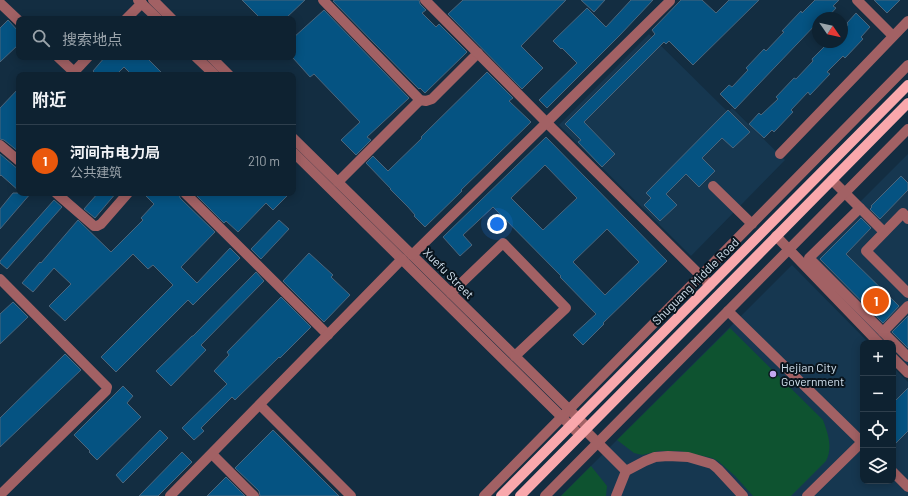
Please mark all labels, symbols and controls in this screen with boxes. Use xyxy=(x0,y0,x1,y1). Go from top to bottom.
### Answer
north arrow xyxy=(812,12,848,48)
search box xyxy=(16,16,296,60)
icon: search xyxy=(30,27,52,49)
text: 搜索地点 xyxy=(62,30,122,48)
text: 附近 xyxy=(32,89,66,109)
text: 河间市电力局 xyxy=(70,143,160,161)
text: 1 xyxy=(43,153,47,169)
text: 210 m xyxy=(248,153,280,169)
text: 公共建筑 xyxy=(70,164,122,180)
your location xyxy=(487,214,507,234)
street label: Shuguang Middle Road xyxy=(649,235,741,327)
street label: Xuefu Street xyxy=(421,245,477,301)
pin: 1 xyxy=(863,286,889,316)
map controls xyxy=(860,340,896,484)
button: + xyxy=(860,340,896,376)
place label: Hejian City Government xyxy=(781,360,844,388)
marker: Hejian City Government xyxy=(768,369,778,379)
button: − xyxy=(860,376,896,412)
button: locate xyxy=(860,412,896,448)
button: layers xyxy=(860,448,896,484)

